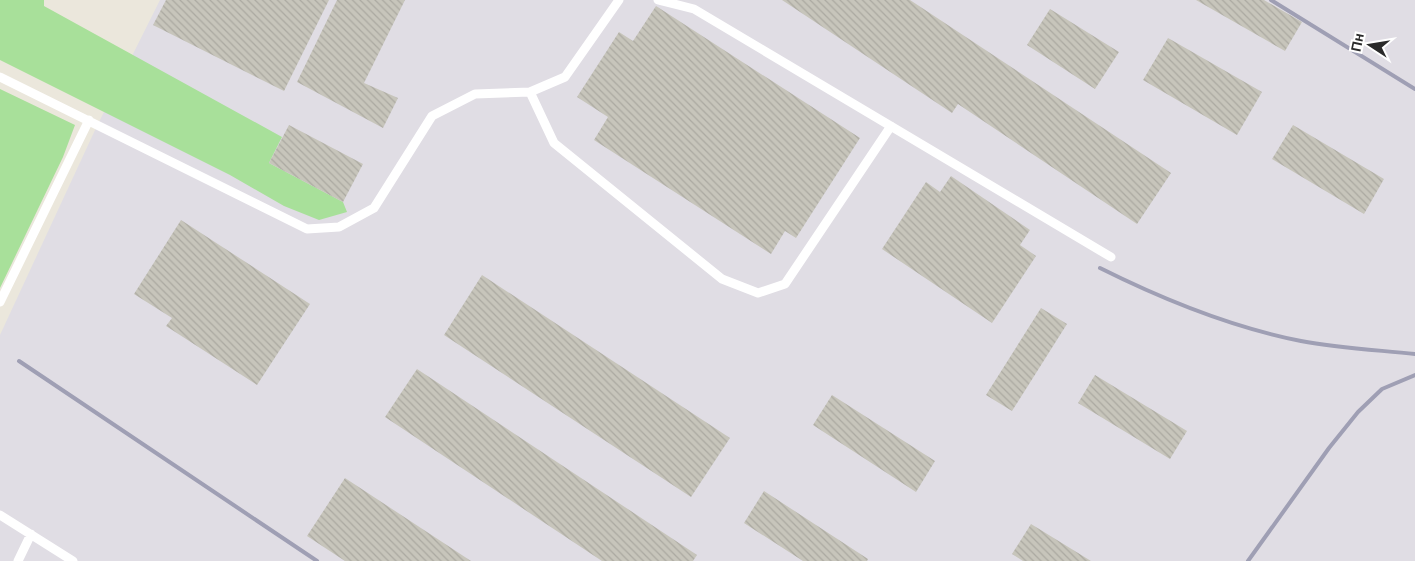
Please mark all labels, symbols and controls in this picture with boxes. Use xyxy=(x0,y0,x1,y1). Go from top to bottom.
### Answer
north arrow xyxy=(1345,20,1395,70)
text: Пн xyxy=(1347,31,1368,53)

